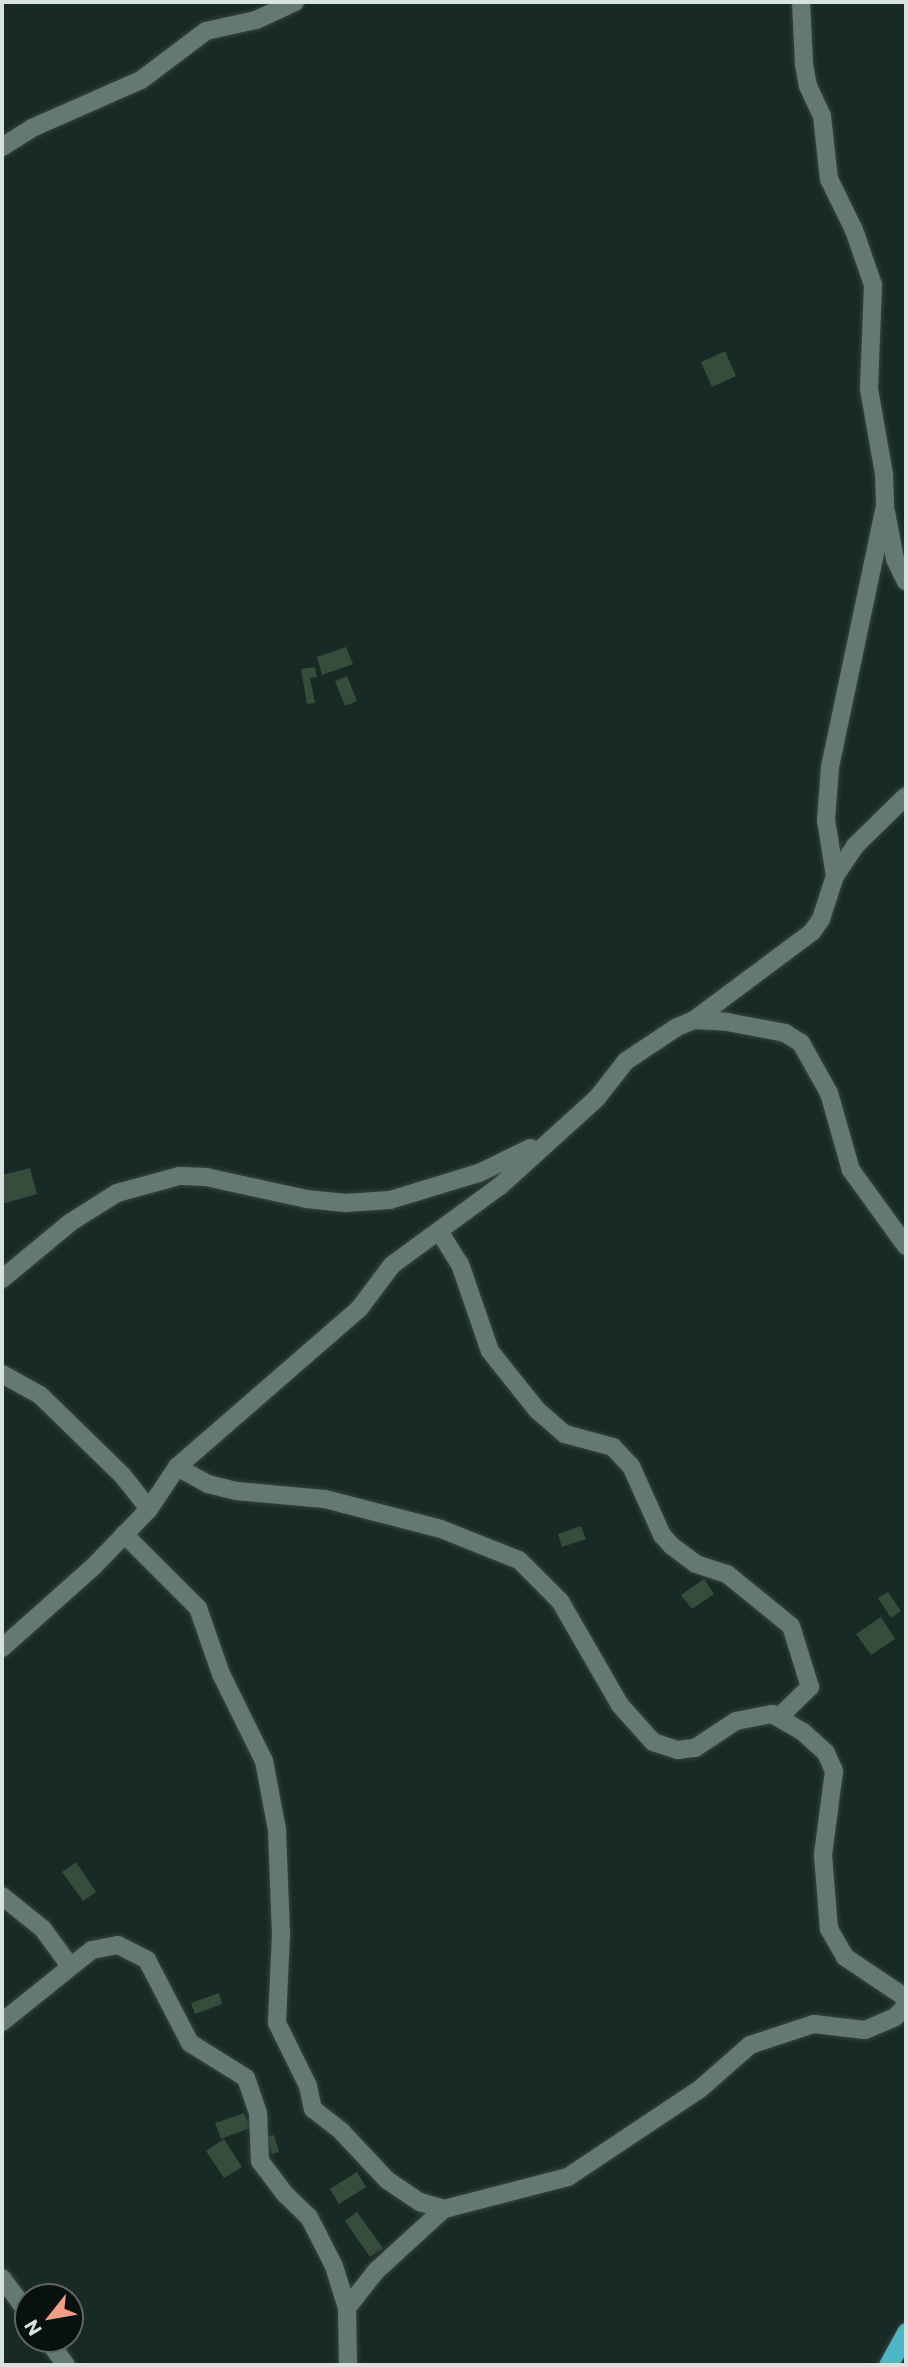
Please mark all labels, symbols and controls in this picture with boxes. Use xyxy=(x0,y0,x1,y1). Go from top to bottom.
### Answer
north arrow xyxy=(14,2283,84,2353)
text: N xyxy=(19,2316,46,2340)

